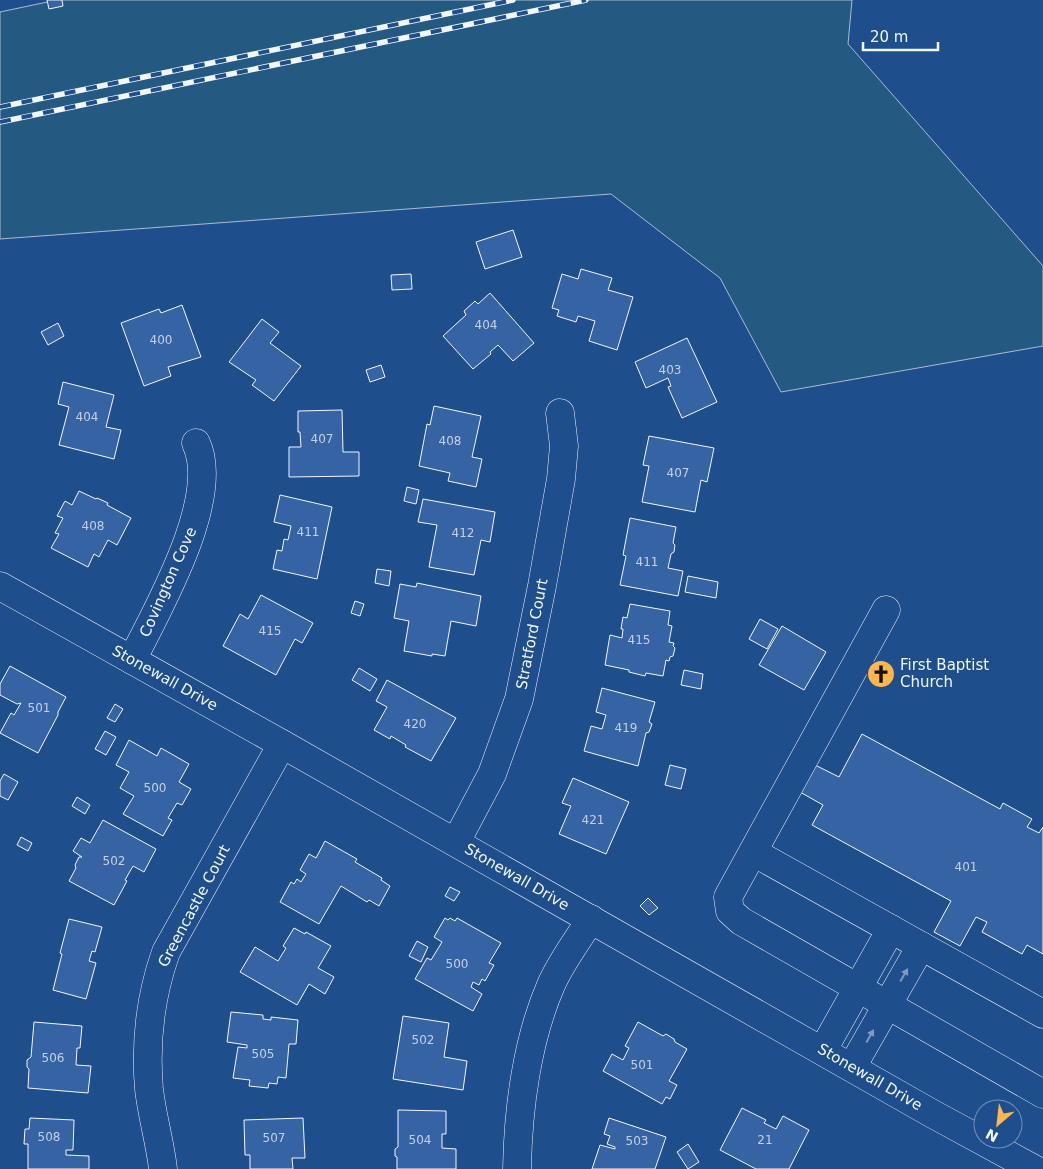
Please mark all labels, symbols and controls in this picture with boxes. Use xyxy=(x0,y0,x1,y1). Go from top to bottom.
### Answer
scale bar xyxy=(863,20,938,52)
text: 20 m xyxy=(870,28,908,46)
house number: 404 xyxy=(475,318,497,332)
house number: 400 xyxy=(150,333,172,347)
house number: 403 xyxy=(659,363,681,377)
house number: 404 xyxy=(76,410,98,424)
house number: 407 xyxy=(311,432,333,446)
house number: 408 xyxy=(439,434,461,448)
house number: 407 xyxy=(667,466,689,480)
house number: 408 xyxy=(82,519,104,533)
street label: Covington Cove xyxy=(136,524,200,640)
house number: 411 xyxy=(297,525,319,539)
house number: 412 xyxy=(452,526,474,540)
house number: 411 xyxy=(636,555,658,569)
street label: Stratford Court xyxy=(512,577,552,691)
house number: 415 xyxy=(259,624,281,638)
house number: 415 xyxy=(628,633,650,647)
street label: Stonewall Drive xyxy=(109,642,221,714)
place label: First Baptist Church xyxy=(900,656,989,691)
church icon: First Baptist Church xyxy=(866,659,896,689)
house number: 501 xyxy=(28,701,50,715)
house number: 420 xyxy=(404,717,426,731)
house number: 419 xyxy=(615,721,637,735)
house number: 500 xyxy=(144,781,166,795)
house number: 421 xyxy=(582,813,604,827)
street label: Stonewall Drive xyxy=(461,840,573,914)
street label: Greencastle Court xyxy=(154,842,234,970)
house number: 502 xyxy=(103,854,125,868)
house number: 401 xyxy=(955,860,977,874)
house number: 500 xyxy=(446,957,468,971)
one-way arrow xyxy=(899,968,908,981)
one-way arrow xyxy=(865,1029,874,1042)
house number: 502 xyxy=(412,1033,434,1047)
street label: Stonewall Drive xyxy=(814,1040,926,1114)
house number: 505 xyxy=(252,1047,274,1061)
house number: 506 xyxy=(42,1051,64,1065)
house number: 501 xyxy=(631,1058,653,1072)
north arrow xyxy=(973,1099,1023,1149)
text: N xyxy=(983,1126,1001,1145)
house number: 508 xyxy=(38,1130,60,1144)
house number: 507 xyxy=(263,1131,285,1145)
house number: 504 xyxy=(409,1133,431,1147)
house number: 21 xyxy=(757,1133,773,1147)
house number: 503 xyxy=(626,1134,648,1148)

